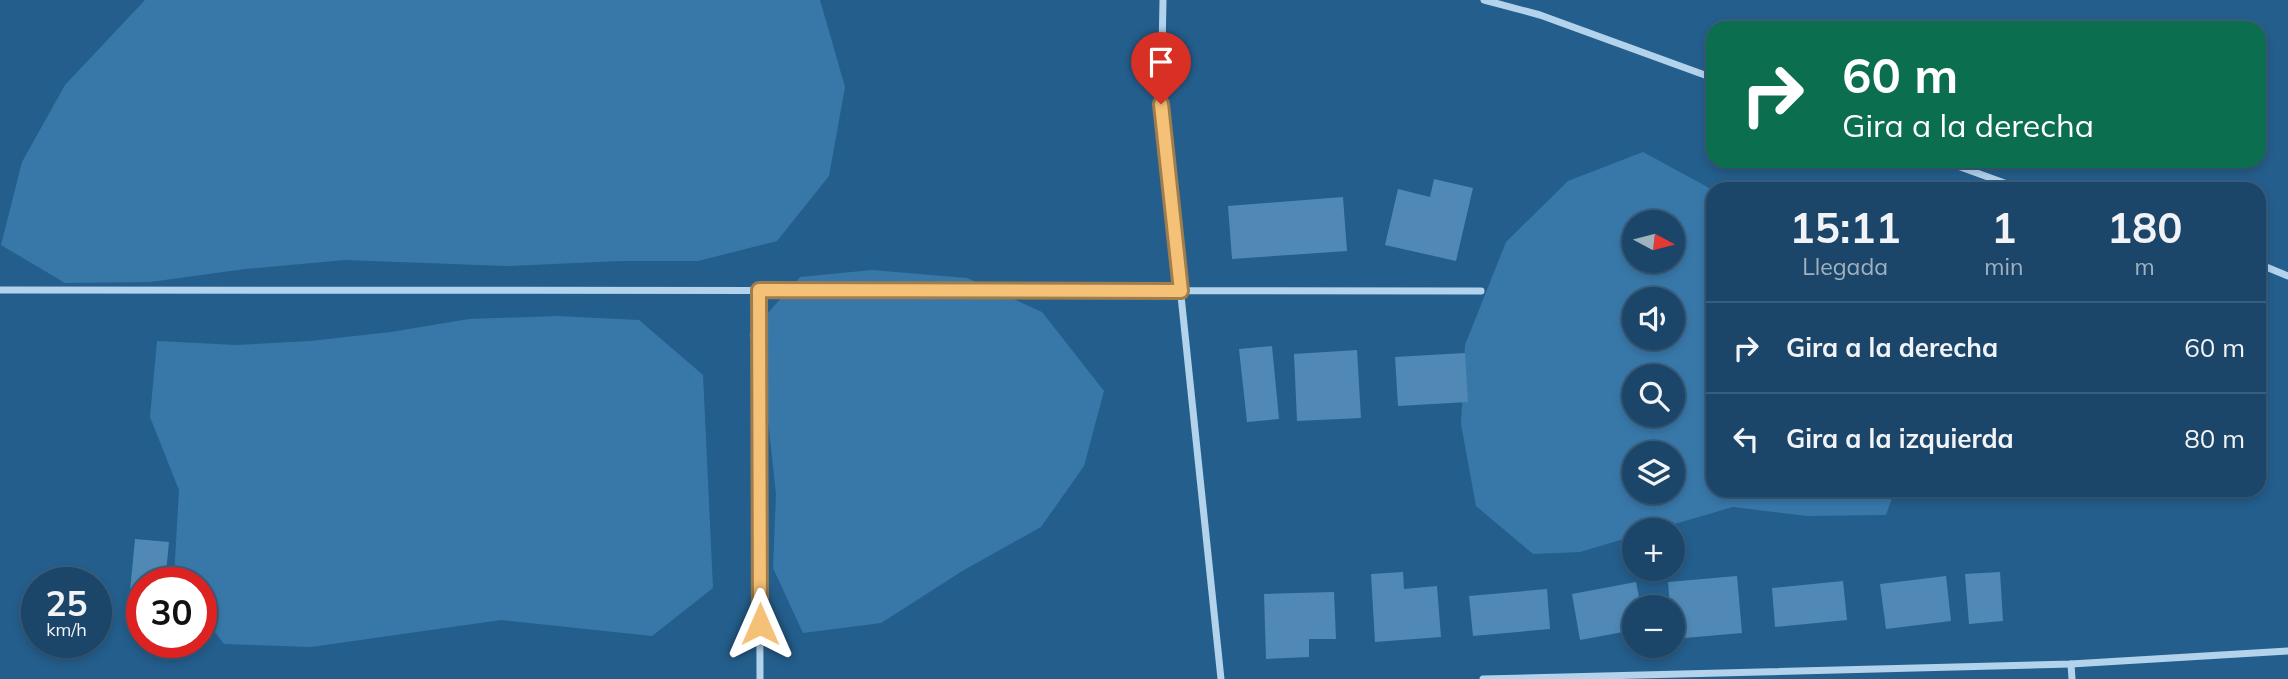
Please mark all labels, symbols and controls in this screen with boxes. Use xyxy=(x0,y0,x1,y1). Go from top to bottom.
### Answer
pin xyxy=(1131,32,1191,104)
icon: arrive xyxy=(1142,43,1180,81)
text: 60 m xyxy=(1842,44,1958,105)
icon: right xyxy=(1727,49,1818,140)
text: Gira a la derecha xyxy=(1842,105,2094,145)
text: 15:11 xyxy=(1790,201,1901,254)
text: 1 xyxy=(1991,201,2016,254)
text: 180 xyxy=(2107,201,2182,254)
north arrow xyxy=(1622,210,1685,273)
map controls xyxy=(1622,210,1685,658)
text: Llegada xyxy=(1802,252,1888,281)
text: min xyxy=(1984,252,2023,281)
text: m xyxy=(2135,252,2155,281)
button: sound xyxy=(1622,287,1685,350)
icon: right xyxy=(1727,329,1765,367)
text: Gira a la derecha xyxy=(1786,331,1998,364)
text: 60 m xyxy=(2184,331,2245,364)
button: search xyxy=(1622,364,1685,427)
icon: left xyxy=(1727,420,1765,458)
text: Gira a la izquierda xyxy=(1786,422,2014,455)
text: 80 m xyxy=(2184,422,2245,455)
button: layers xyxy=(1622,441,1685,504)
button: + xyxy=(1622,518,1685,581)
speed limit sign: 30 xyxy=(126,567,217,658)
text: 25 xyxy=(45,581,88,625)
position arrow xyxy=(723,587,797,661)
button: − xyxy=(1622,595,1685,658)
text: km/h xyxy=(46,618,87,641)

